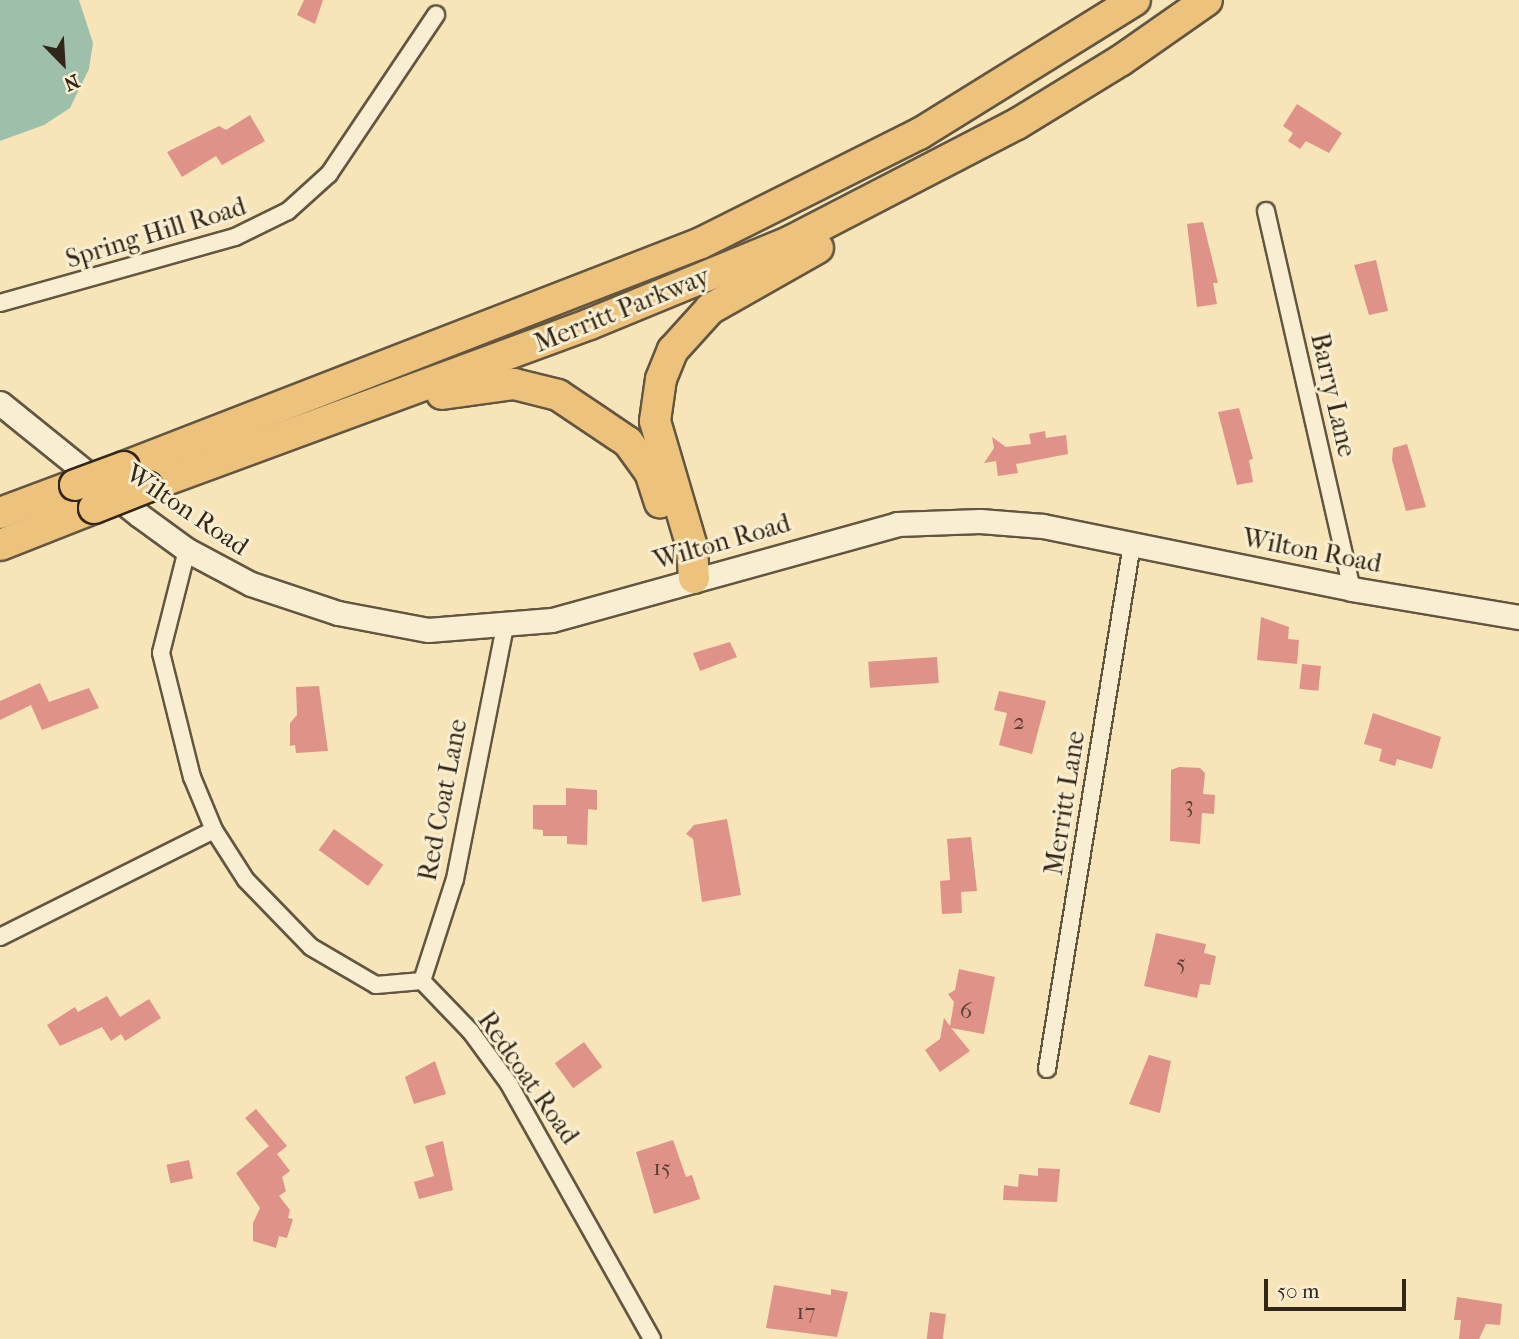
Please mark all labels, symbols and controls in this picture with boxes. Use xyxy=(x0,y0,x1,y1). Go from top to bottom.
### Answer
north arrow xyxy=(28,28,98,98)
text: N xyxy=(60,69,83,95)
street label: Spring Hill Road xyxy=(62,191,250,275)
street label: Merritt Parkway xyxy=(530,261,714,359)
street label: Barry Lane xyxy=(1304,330,1362,460)
street label: Wilton Road xyxy=(120,458,254,562)
street label: Wilton Road xyxy=(650,508,794,576)
street label: Wilton Road xyxy=(1240,522,1384,580)
house number: 2 xyxy=(1013,708,1025,736)
street label: Red Coat Lane xyxy=(412,716,474,884)
street label: Merritt Lane xyxy=(1038,729,1092,877)
house number: 3 xyxy=(1184,791,1194,819)
house number: 5 xyxy=(1176,949,1186,977)
house number: 6 xyxy=(960,997,972,1025)
street label: Redcoat Road xyxy=(471,1006,585,1150)
house number: 15 xyxy=(653,1154,671,1182)
scale bar xyxy=(1267,1266,1409,1310)
text: 50 m xyxy=(1277,1279,1320,1303)
house number: 17 xyxy=(796,1298,816,1326)

